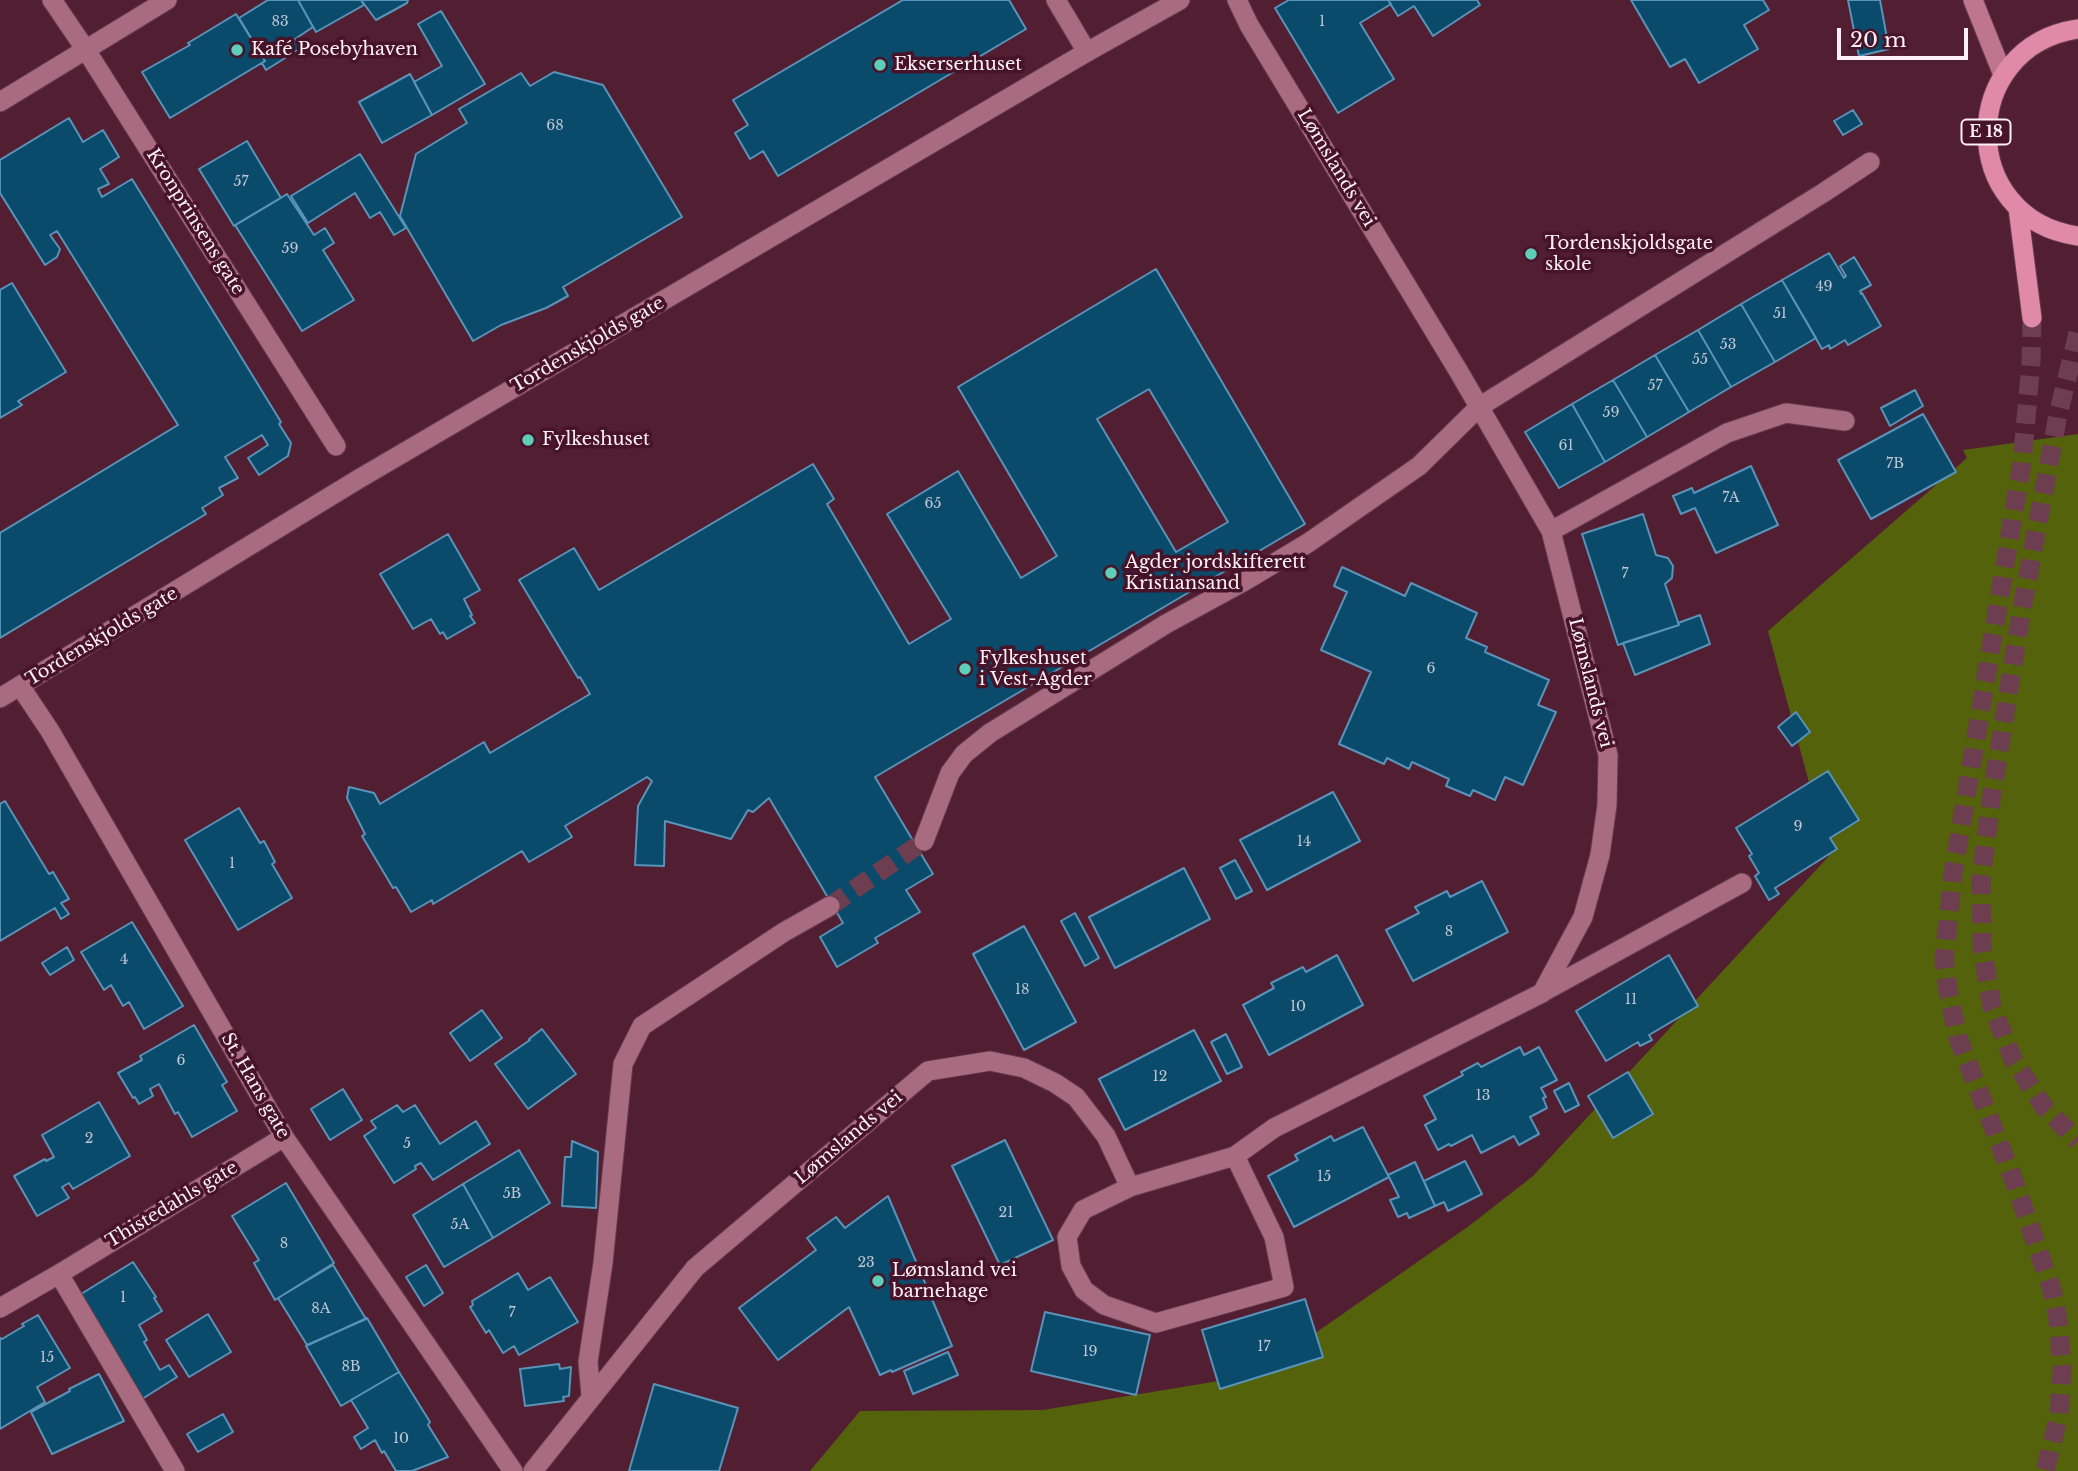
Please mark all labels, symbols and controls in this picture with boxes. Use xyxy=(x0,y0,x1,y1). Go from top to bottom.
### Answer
house number: 83 xyxy=(271,14,289,30)
house number: 1 xyxy=(1319,14,1325,30)
scale bar xyxy=(1840,14,1971,58)
text: 20 m xyxy=(1850,27,1907,53)
place label: Kafé Posebyhaven xyxy=(251,39,418,61)
marker: Kafé Posebyhaven xyxy=(229,42,245,58)
place label: Ekserserhuset xyxy=(894,54,1022,76)
marker: Ekserserhuset xyxy=(872,57,888,73)
street label: Lømslands vei xyxy=(1292,105,1380,231)
house number: 68 xyxy=(546,118,564,134)
road number: E 18 xyxy=(1962,120,2010,144)
street label: Kronprinsens gate xyxy=(141,145,249,299)
house number: 57 xyxy=(234,174,248,190)
place label: Tordenskjoldsgate skole xyxy=(1545,233,1713,276)
house number: 59 xyxy=(282,241,298,257)
marker: Tordenskjoldsgate skole xyxy=(1523,246,1539,262)
house number: 49 xyxy=(1815,279,1833,295)
street label: Tordenskjolds gate xyxy=(508,292,668,398)
house number: 51 xyxy=(1773,306,1787,322)
house number: 53 xyxy=(1720,337,1736,353)
house number: 55 xyxy=(1692,352,1708,368)
house number: 57 xyxy=(1648,378,1662,394)
house number: 59 xyxy=(1603,405,1619,421)
place label: Fylkeshuset xyxy=(542,429,650,451)
marker: Fylkeshuset xyxy=(520,432,536,448)
house number: 61 xyxy=(1558,438,1574,454)
house number: 7B xyxy=(1886,456,1904,472)
house number: 7A xyxy=(1722,490,1740,506)
house number: 65 xyxy=(925,496,941,512)
place label: Agder jordskifterett Kristiansand xyxy=(1125,552,1306,594)
marker: Agder jordskifterett Kristiansand xyxy=(1103,565,1119,581)
house number: 7 xyxy=(1621,566,1629,582)
street label: Tordenskjolds gate xyxy=(22,583,182,691)
street label: Lømslands vei xyxy=(1563,616,1617,750)
place label: Fylkeshuset i Vest-Agder xyxy=(979,648,1092,690)
marker: Fylkeshuset i Vest-Agder xyxy=(957,661,973,677)
house number: 6 xyxy=(1426,661,1436,677)
house number: 9 xyxy=(1793,819,1803,835)
house number: 14 xyxy=(1297,834,1311,850)
house number: 1 xyxy=(229,856,235,872)
house number: 8 xyxy=(1445,924,1453,940)
house number: 4 xyxy=(120,952,128,968)
house number: 18 xyxy=(1015,982,1029,998)
house number: 11 xyxy=(1625,992,1637,1008)
house number: 10 xyxy=(1290,999,1306,1015)
street label: St. Hans gate xyxy=(216,1029,294,1143)
house number: 6 xyxy=(176,1053,186,1069)
house number: 12 xyxy=(1153,1069,1167,1085)
street label: Lømslands vei xyxy=(791,1087,907,1189)
house number: 13 xyxy=(1476,1088,1490,1104)
house number: 2 xyxy=(85,1131,93,1147)
house number: 5 xyxy=(403,1136,411,1152)
street label: Thistedahls gate xyxy=(102,1157,242,1253)
house number: 15 xyxy=(1317,1169,1331,1185)
house number: 5B xyxy=(503,1186,521,1202)
house number: 21 xyxy=(999,1205,1013,1221)
house number: 5A xyxy=(451,1217,469,1233)
house number: 8 xyxy=(280,1236,288,1252)
house number: 23 xyxy=(857,1255,875,1271)
place label: Lømsland vei barnehage xyxy=(892,1260,1017,1302)
marker: Lømsland vei barnehage xyxy=(870,1273,886,1289)
house number: 1 xyxy=(120,1290,126,1306)
house number: 8A xyxy=(311,1301,331,1317)
house number: 7 xyxy=(508,1305,516,1321)
house number: 17 xyxy=(1257,1339,1271,1355)
house number: 19 xyxy=(1082,1344,1098,1360)
house number: 15 xyxy=(40,1350,54,1366)
house number: 8B xyxy=(341,1359,361,1375)
house number: 10 xyxy=(393,1431,409,1447)

